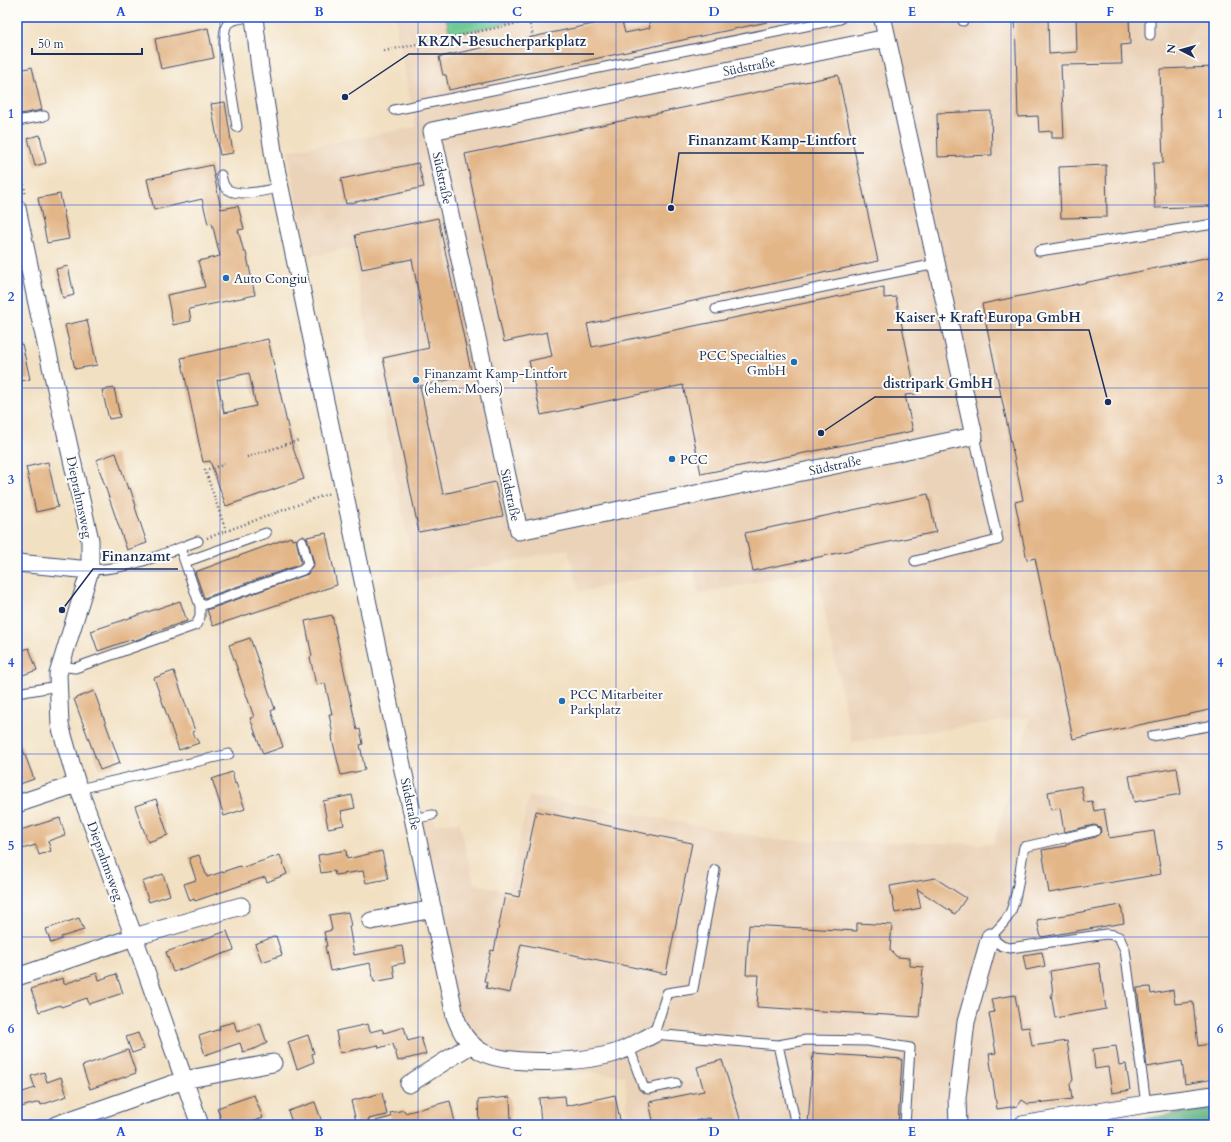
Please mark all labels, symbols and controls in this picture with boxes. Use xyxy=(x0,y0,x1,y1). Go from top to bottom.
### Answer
text: A xyxy=(116,3,126,21)
text: B xyxy=(314,3,324,21)
text: C xyxy=(512,3,522,21)
text: D xyxy=(708,3,720,21)
text: E xyxy=(908,3,916,21)
text: F xyxy=(1106,3,1114,21)
callout: KRZN-Besucherparkplatz xyxy=(409,28,594,54)
scale bar xyxy=(32,30,142,56)
north arrow xyxy=(1161,30,1201,70)
text: KRZN-Besucherparkplatz xyxy=(418,32,587,51)
text: 50 m xyxy=(38,36,65,52)
text: N xyxy=(1164,43,1180,55)
street label: Südstraße xyxy=(721,53,777,81)
text: 1 xyxy=(8,105,14,123)
text: 1 xyxy=(1217,105,1223,123)
callout: Finanzamt Kamp-Lintfort xyxy=(679,127,864,153)
text: Finanzamt Kamp-Lintfort xyxy=(688,131,856,150)
street label: Südstraße xyxy=(428,150,456,206)
place label: Auto Congiu xyxy=(234,270,307,288)
marker: Auto Congiu xyxy=(221,273,231,283)
text: 2 xyxy=(8,288,15,306)
text: 2 xyxy=(1217,288,1224,306)
callout: Kaiser + Kraft Europa GmbH xyxy=(887,304,1089,330)
text: Kaiser + Kraft Europa GmbH xyxy=(895,308,1081,327)
place label: PCC Specialties GmbH xyxy=(699,347,786,380)
marker: PCC Specialties GmbH xyxy=(789,357,799,367)
place label: Finanzamt Kamp-Lintfort (ehem. Moers) xyxy=(424,365,567,398)
callout: distripark GmbH xyxy=(875,371,1001,397)
text: distripark GmbH xyxy=(883,374,993,393)
marker: Finanzamt Kamp-Lintfort (ehem. Moers) xyxy=(411,375,421,385)
place label: PCC xyxy=(680,451,708,469)
street label: Südstraße xyxy=(807,452,863,480)
street label: Dieprahmsweg xyxy=(62,454,97,541)
marker: PCC xyxy=(667,454,677,464)
street label: Südstraße xyxy=(496,467,524,523)
text: 3 xyxy=(8,471,15,489)
text: 3 xyxy=(1217,471,1224,489)
callout: Finanzamt xyxy=(93,543,178,569)
text: Finanzamt xyxy=(102,547,171,566)
text: 4 xyxy=(8,654,15,672)
text: 4 xyxy=(1217,654,1224,672)
place label: PCC Mitarbeiter Parkplatz xyxy=(570,686,663,719)
marker: PCC Mitarbeiter Parkplatz xyxy=(557,696,567,706)
street label: Südstraße xyxy=(396,776,424,832)
street label: Dieprahmsweg xyxy=(82,819,128,904)
text: 5 xyxy=(8,837,14,855)
text: 5 xyxy=(1217,837,1223,855)
text: 6 xyxy=(8,1020,15,1038)
text: 6 xyxy=(1217,1020,1224,1038)
text: A xyxy=(116,1123,126,1141)
text: B xyxy=(314,1123,324,1141)
text: C xyxy=(512,1123,522,1141)
text: D xyxy=(708,1123,720,1141)
text: E xyxy=(908,1123,916,1141)
text: F xyxy=(1106,1123,1114,1141)

